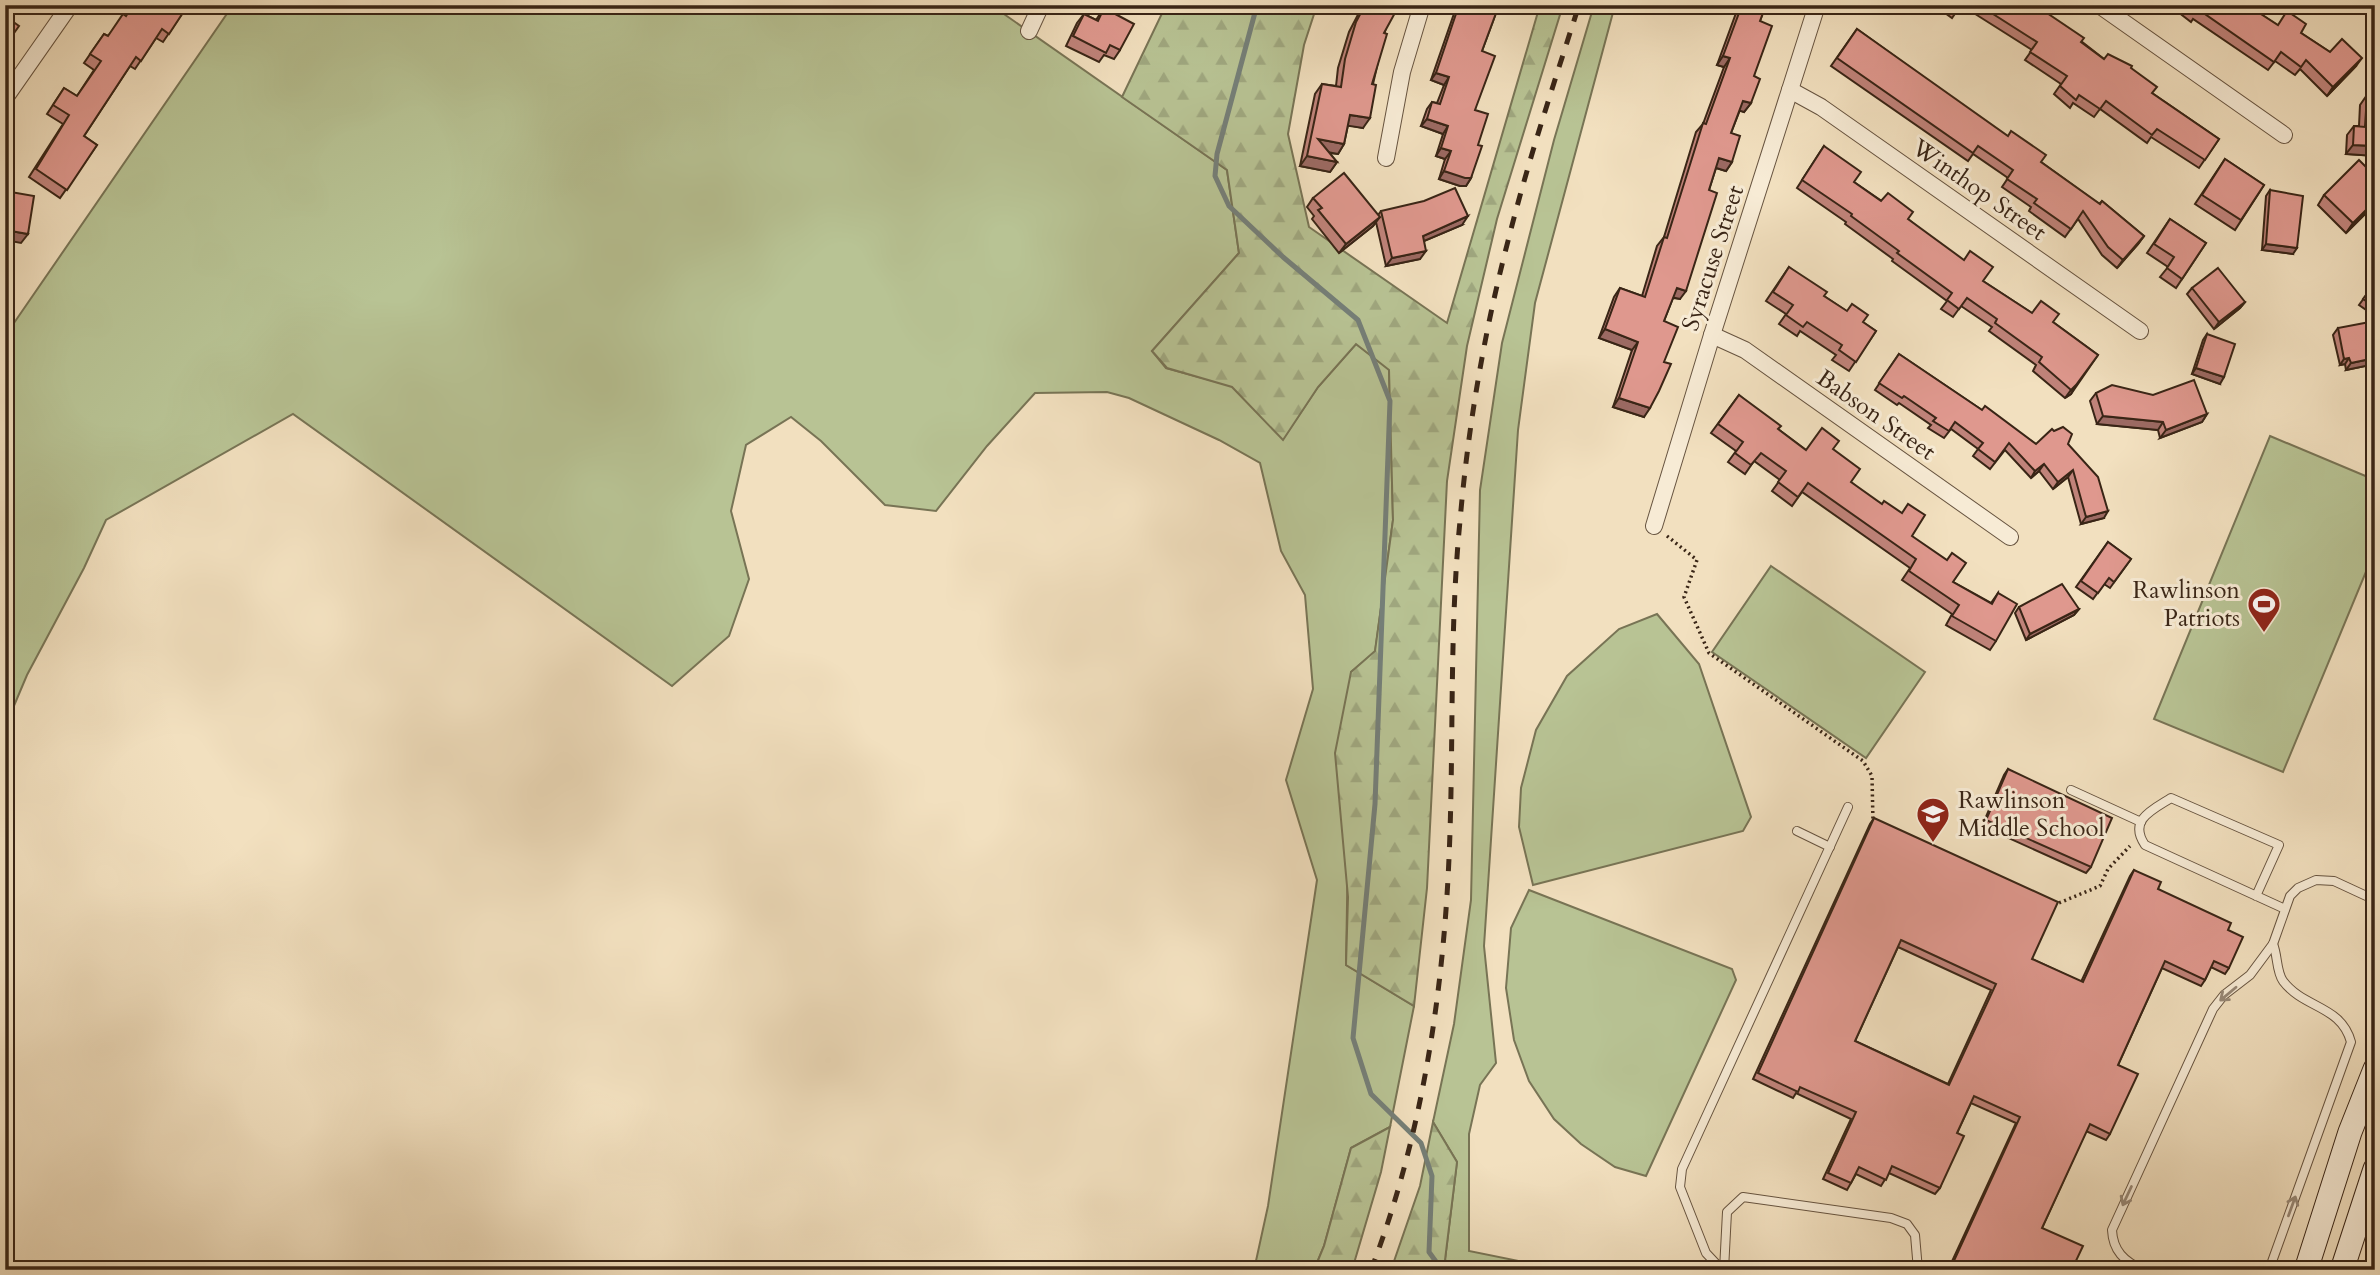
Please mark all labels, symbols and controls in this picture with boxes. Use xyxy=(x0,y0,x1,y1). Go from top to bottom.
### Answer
street label: Winthop Street xyxy=(1904,131,2053,249)
street label: Syracuse Street xyxy=(1674,181,1752,335)
street label: Babson Street xyxy=(1810,362,1942,468)
place label: Rawlinson Patriots xyxy=(2133,574,2240,635)
sports icon: Rawlinson Patriots xyxy=(2245,585,2283,634)
place label: Rawlinson Middle School xyxy=(1958,784,2105,845)
school or university icon: Rawlinson Middle School xyxy=(1914,795,1952,844)
one-way arrow xyxy=(2219,986,2237,1002)
one-way arrow xyxy=(2120,1185,2133,1206)
one-way arrow xyxy=(2287,1195,2299,1217)

